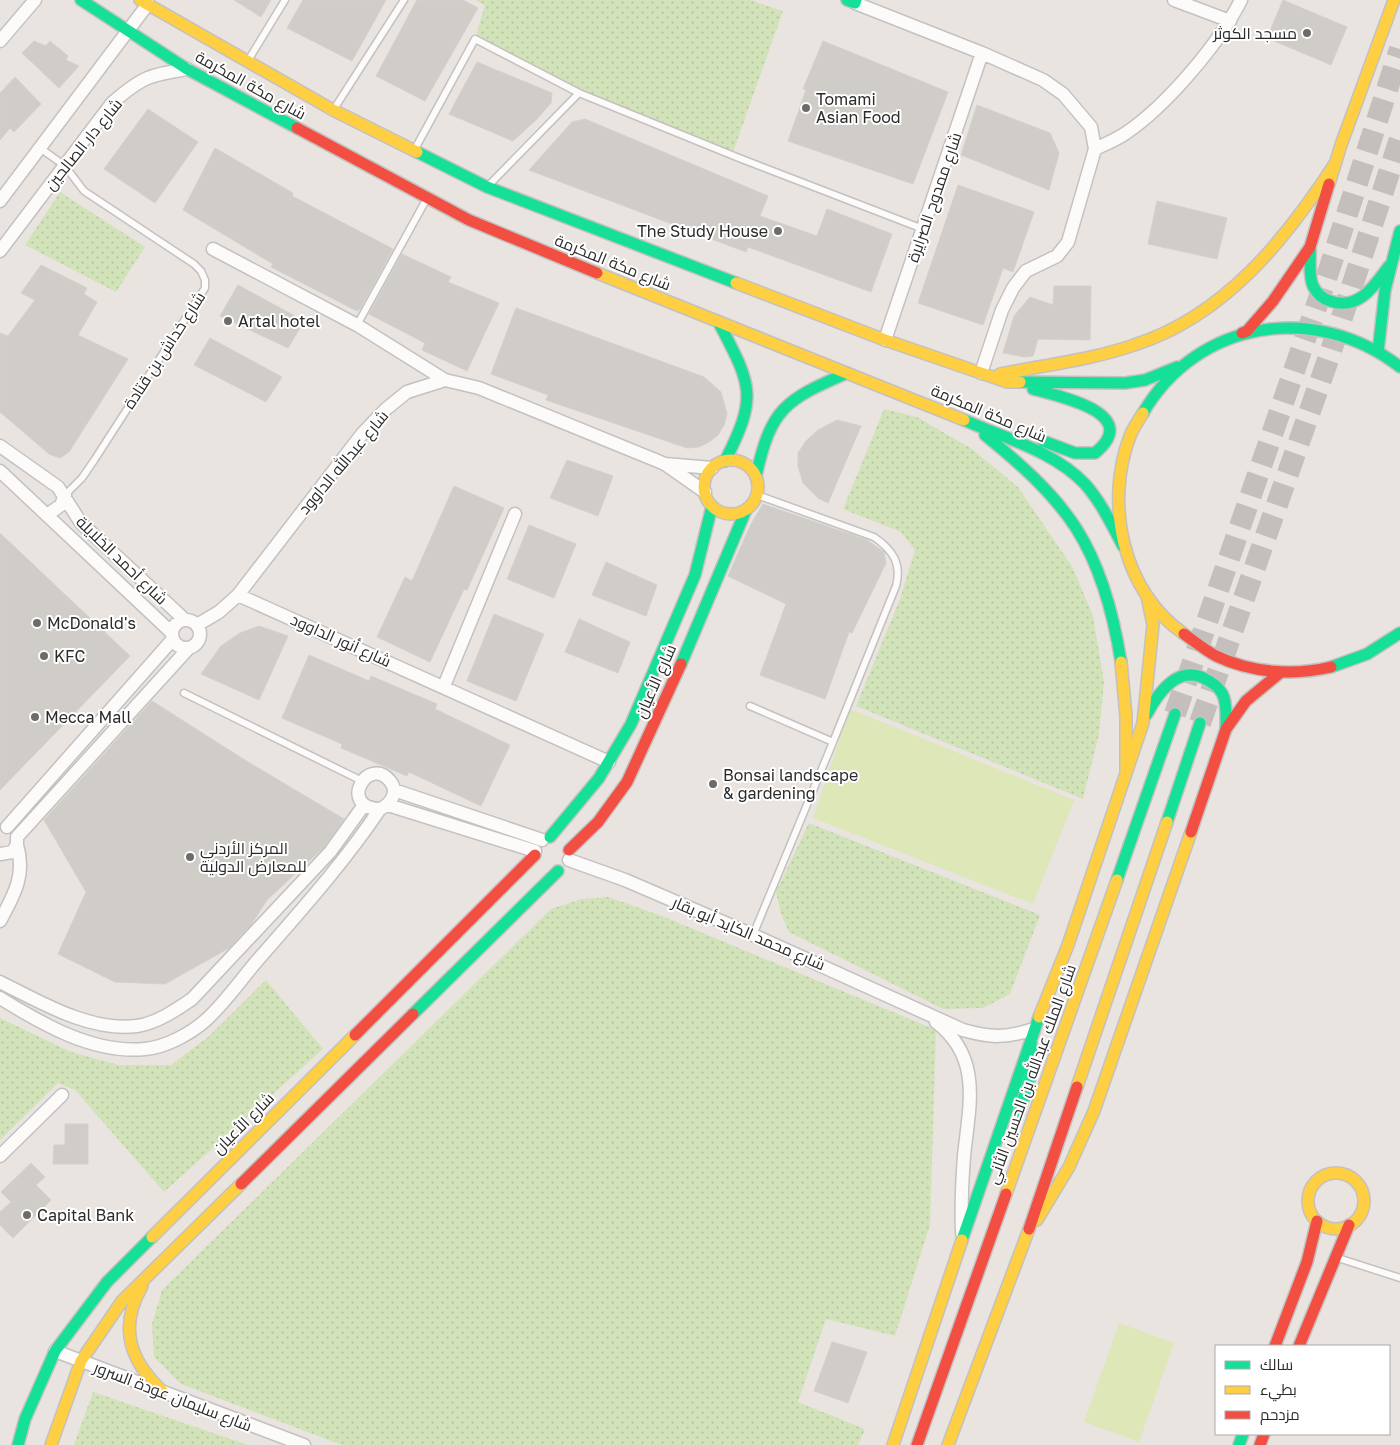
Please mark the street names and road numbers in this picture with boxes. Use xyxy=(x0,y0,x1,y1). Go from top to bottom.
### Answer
street label: شارع مكة المكرمة xyxy=(191,46,310,125)
street label: شارع دار الصالحين xyxy=(40,94,128,195)
street label: شارع ممدوح الصرايرة xyxy=(902,129,967,265)
street label: شارع مكة المكرمة xyxy=(551,230,674,296)
street label: شارع خداش بن قتادة xyxy=(119,288,211,413)
street label: شارع مكة المكرمة xyxy=(928,380,1050,448)
street label: شارع عبدالله الداوود xyxy=(294,406,394,519)
street label: شارع أحمد الخلايلة xyxy=(71,511,172,610)
street label: شارع أنور الداوود xyxy=(287,609,394,673)
street label: شارع الأعيان xyxy=(630,641,682,722)
street label: شارع محمد الكايد أبو بقار xyxy=(668,891,829,976)
street label: شارع الملك عبدالله بن الحسين الثاني xyxy=(982,961,1084,1188)
street label: شارع الأعيان xyxy=(208,1088,279,1159)
street label: شارع سليمان عودة السرور xyxy=(89,1356,255,1437)

